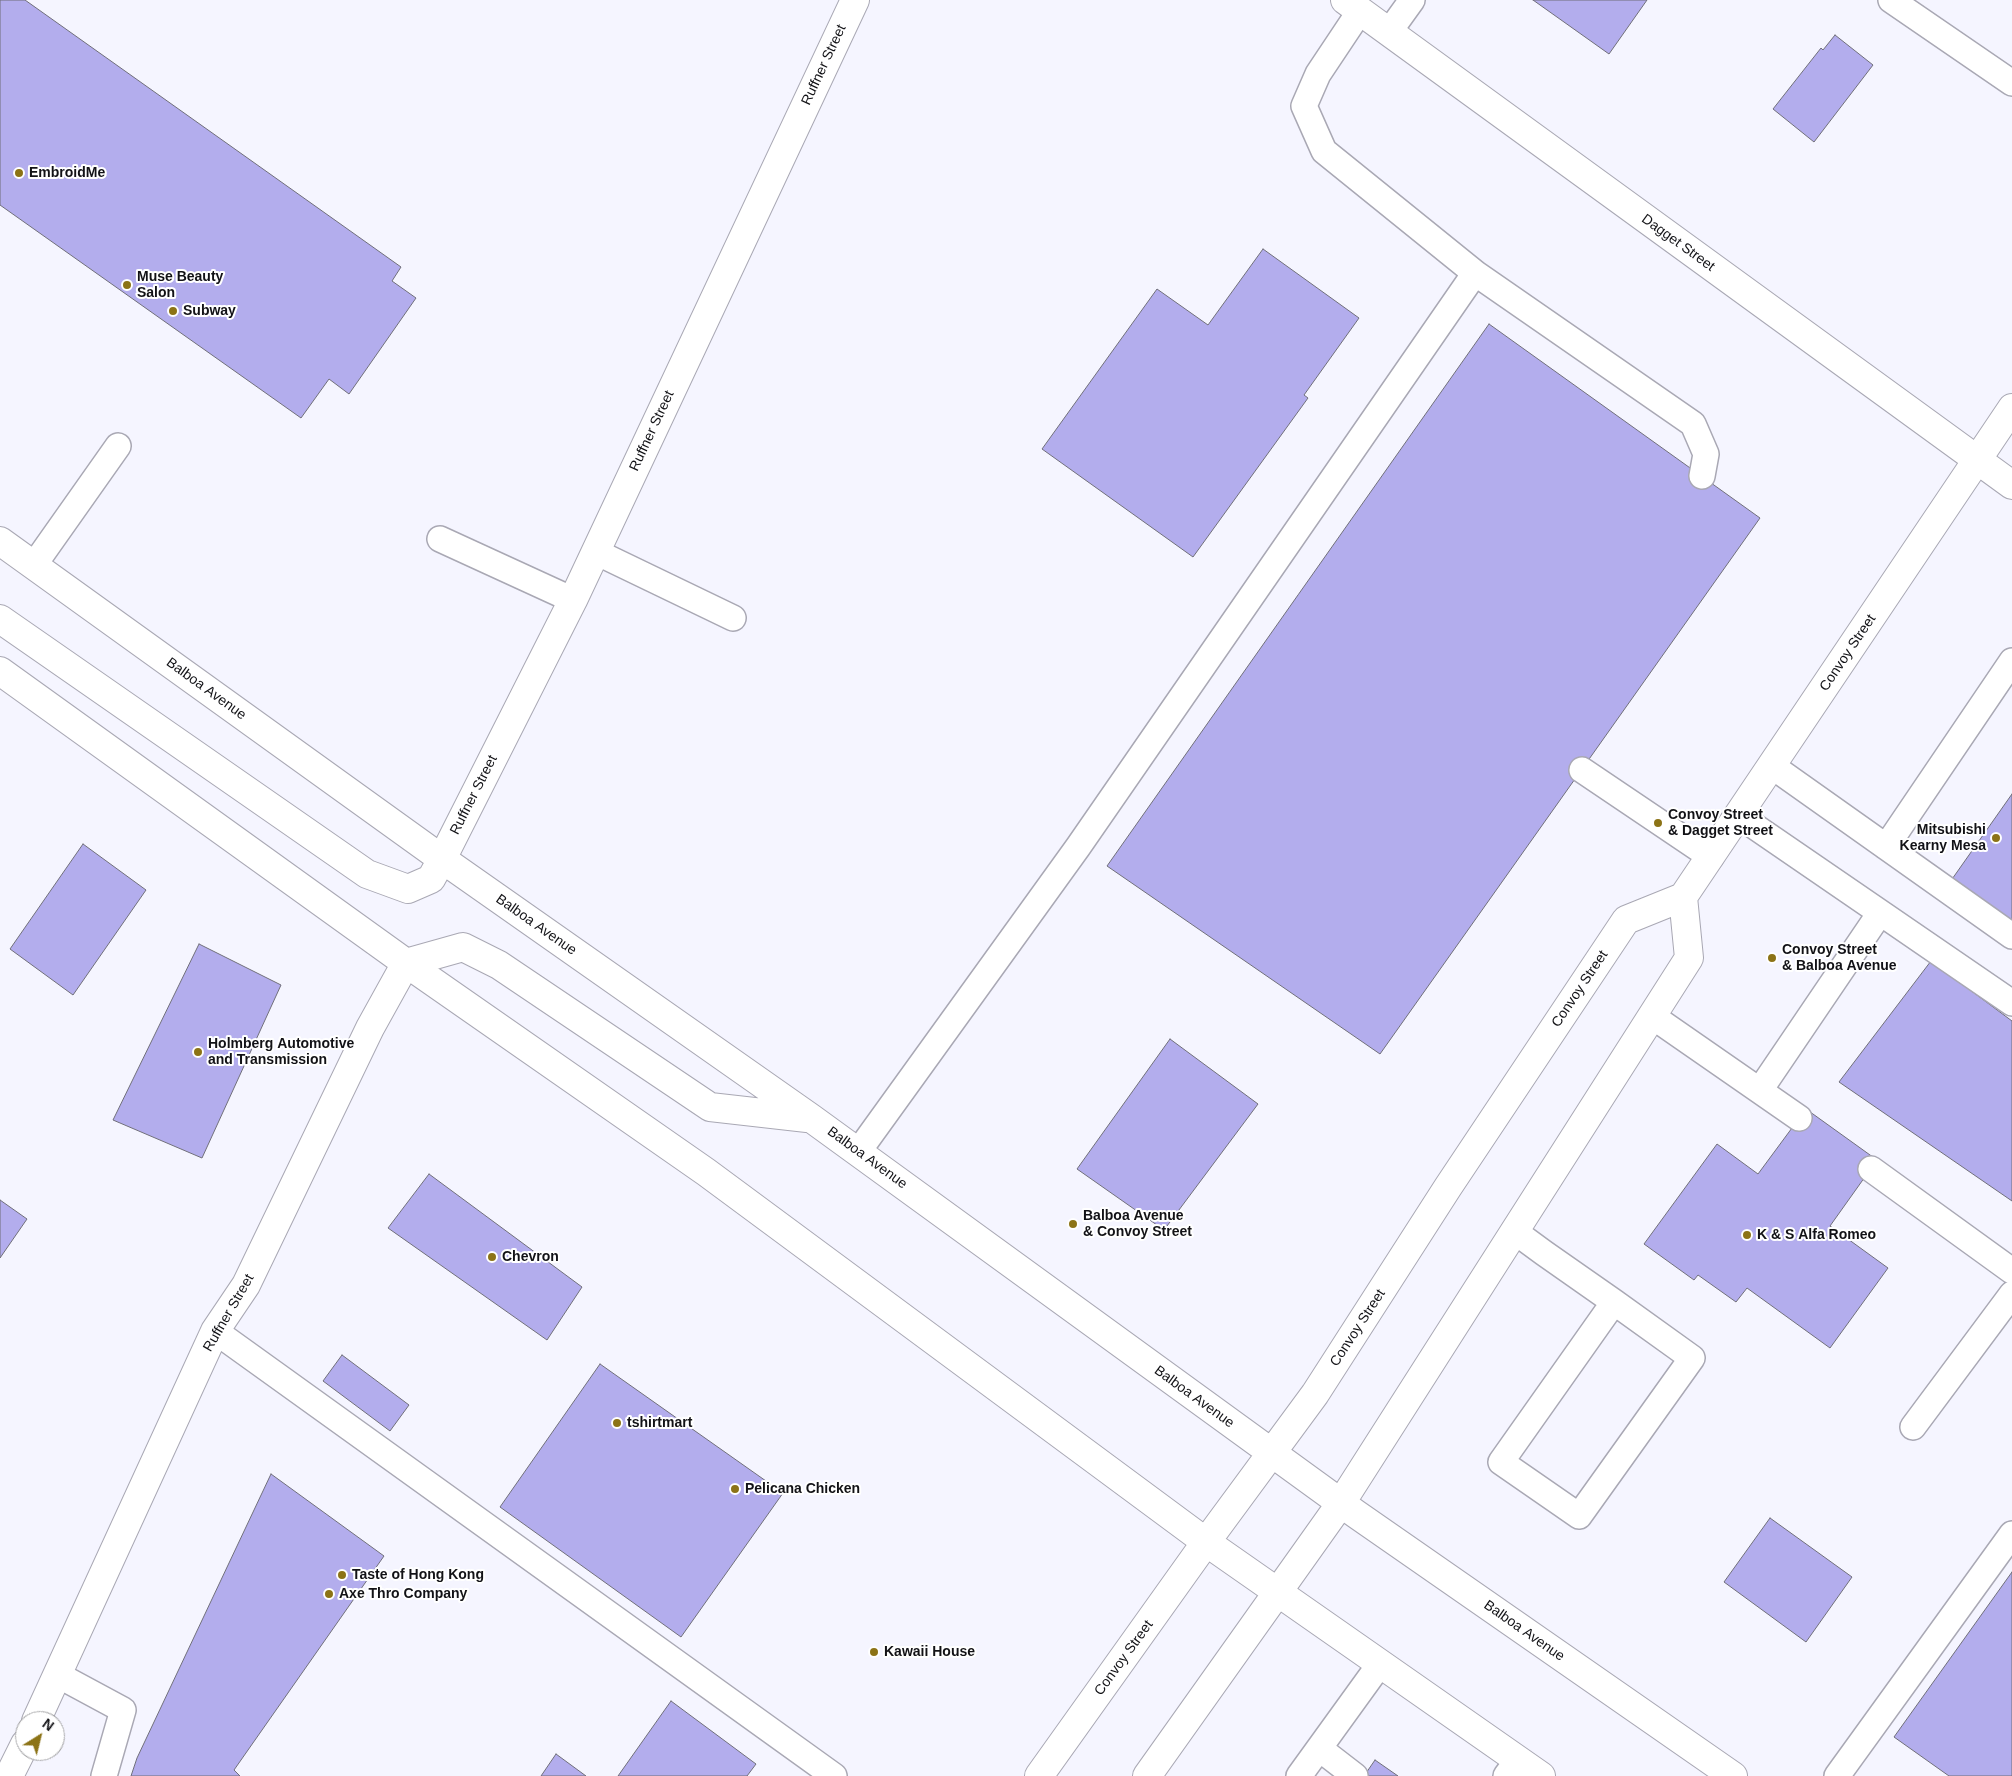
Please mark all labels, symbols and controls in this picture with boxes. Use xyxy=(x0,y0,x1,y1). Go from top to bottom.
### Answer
street label: Ruffner Street xyxy=(798,22,850,108)
place label: EmbroidMe xyxy=(29,165,105,181)
marker: EmbroidMe xyxy=(13,167,25,179)
street label: Dagget Street xyxy=(1638,211,1718,275)
place label: Muse Beauty Salon xyxy=(137,269,223,302)
marker: Muse Beauty Salon xyxy=(121,279,133,291)
place label: Subway xyxy=(183,303,236,319)
marker: Subway xyxy=(167,305,179,317)
street label: Ruffner Street xyxy=(626,388,678,474)
street label: Convoy Street xyxy=(1816,612,1880,694)
street label: Balboa Avenue xyxy=(163,654,249,724)
street label: Ruffner Street xyxy=(447,752,501,838)
place label: Convoy Street & Dagget Street xyxy=(1668,807,1773,840)
marker: Convoy Street & Dagget Street xyxy=(1652,817,1664,829)
place label: Mitsubishi Kearny Mesa xyxy=(1900,822,1986,854)
marker: Mitsubishi Kearny Mesa xyxy=(1990,832,2002,844)
street label: Balboa Avenue xyxy=(492,891,580,959)
place label: Convoy Street & Balboa Avenue xyxy=(1782,942,1897,974)
street label: Convoy Street xyxy=(1548,948,1612,1030)
marker: Convoy Street & Balboa Avenue xyxy=(1766,952,1778,964)
place label: Holmberg Automotive and Transmission xyxy=(208,1036,354,1068)
marker: Holmberg Automotive and Transmission xyxy=(192,1046,204,1058)
street label: Balboa Avenue xyxy=(824,1123,910,1193)
place label: Balboa Avenue & Convoy Street xyxy=(1083,1208,1192,1240)
marker: Balboa Avenue & Convoy Street xyxy=(1067,1218,1079,1230)
place label: K & S Alfa Romeo xyxy=(1757,1227,1876,1243)
marker: K & S Alfa Romeo xyxy=(1741,1229,1753,1241)
place label: Chevron xyxy=(502,1249,559,1265)
marker: Chevron xyxy=(486,1251,498,1263)
street label: Ruffner Street xyxy=(200,1271,258,1355)
street label: Convoy Street xyxy=(1327,1286,1389,1370)
street label: Balboa Avenue xyxy=(1151,1362,1237,1432)
place label: tshirtmart xyxy=(627,1415,692,1431)
marker: tshirtmart xyxy=(611,1417,623,1429)
place label: Pelicana Chicken xyxy=(745,1481,860,1497)
marker: Pelicana Chicken xyxy=(729,1483,741,1495)
place label: Taste of Hong Kong xyxy=(352,1567,484,1583)
marker: Taste of Hong Kong xyxy=(336,1569,348,1581)
place label: Axe Thro Company xyxy=(339,1586,467,1602)
marker: Axe Thro Company xyxy=(323,1588,335,1600)
street label: Balboa Avenue xyxy=(1480,1597,1568,1665)
street label: Convoy Street xyxy=(1091,1617,1157,1699)
place label: Kawaii House xyxy=(884,1644,975,1660)
marker: Kawaii House xyxy=(868,1646,880,1658)
north arrow xyxy=(15,1711,65,1761)
text: N xyxy=(39,1715,57,1734)

